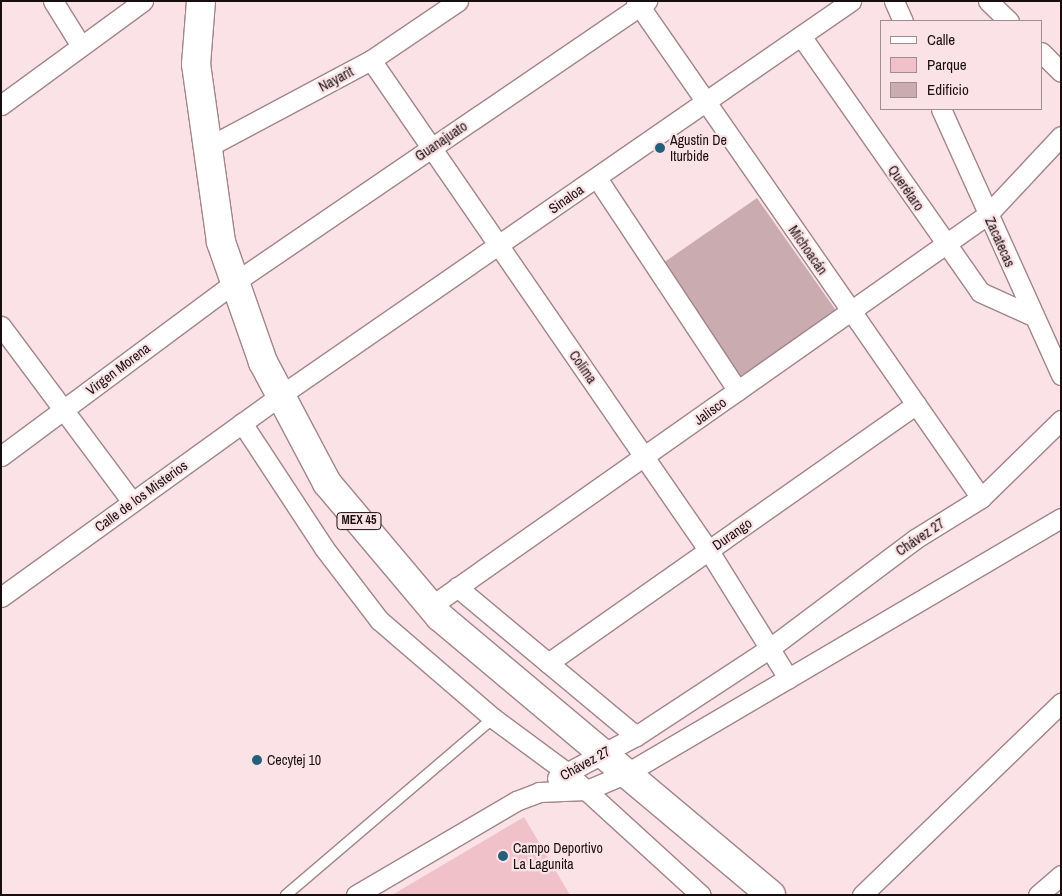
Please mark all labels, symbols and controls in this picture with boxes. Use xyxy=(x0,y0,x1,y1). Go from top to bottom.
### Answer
legend xyxy=(880,20,1042,110)
text: Calle xyxy=(927,29,955,50)
text: Parque xyxy=(927,54,967,75)
street label: Nayarit xyxy=(316,63,356,95)
text: Edificio xyxy=(927,79,969,100)
street label: Guanajuato xyxy=(412,117,470,165)
place label: Agustin De Iturbide xyxy=(670,132,727,164)
marker: Agustin De Iturbide xyxy=(654,142,666,154)
street label: Querétaro xyxy=(884,162,928,214)
street label: Sinaloa xyxy=(545,181,587,217)
street label: Zacatecas xyxy=(982,214,1018,270)
street label: Michoacán xyxy=(785,222,831,278)
street label: Virgen Morena xyxy=(83,340,153,398)
street label: Colima xyxy=(566,347,600,387)
street label: Jalisco xyxy=(691,394,729,428)
street label: Calle de los Misterios xyxy=(91,457,191,535)
road number: MEX 45 xyxy=(335,512,383,530)
street label: Durango xyxy=(709,514,755,554)
street label: Chávez 27 xyxy=(893,515,947,559)
street label: Chávez 27 xyxy=(557,742,613,784)
place label: Cecytej 10 xyxy=(267,752,321,768)
marker: Cecytej 10 xyxy=(251,754,263,766)
place label: Campo Deportivo La Lagunita xyxy=(513,840,603,872)
marker: Campo Deportivo La Lagunita xyxy=(497,850,509,862)

